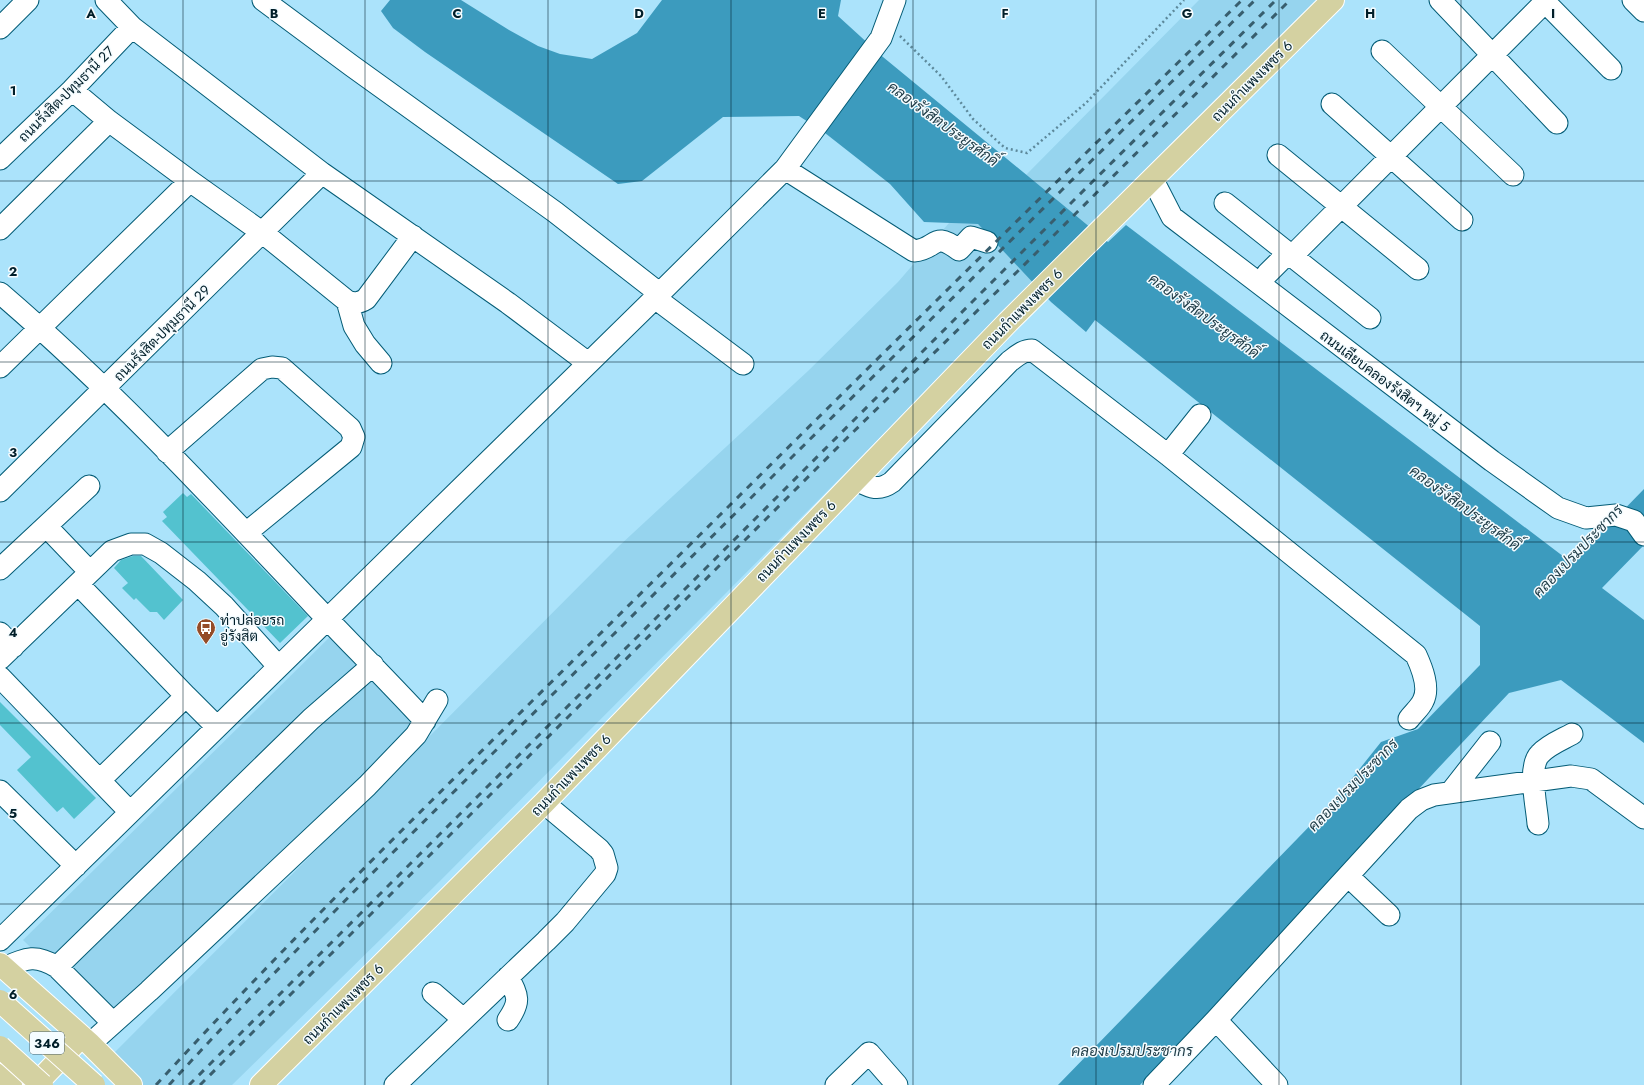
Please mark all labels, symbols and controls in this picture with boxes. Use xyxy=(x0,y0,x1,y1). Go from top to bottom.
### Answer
text: A xyxy=(85,4,96,23)
text: B xyxy=(270,4,279,23)
text: C xyxy=(452,4,462,23)
text: D xyxy=(634,4,644,23)
text: E xyxy=(818,4,826,23)
text: F xyxy=(1001,4,1009,23)
text: G xyxy=(1182,4,1193,23)
text: H xyxy=(1365,4,1375,23)
text: I xyxy=(1551,4,1555,23)
street label: ถนนกำแพงเพชร 6 xyxy=(1207,36,1297,126)
street label: ถนนรังสิต-ปทุมธานี 27 xyxy=(14,41,119,146)
water label: คลองรังสิตประยูรศักดิ์ xyxy=(883,73,1008,174)
text: 1 xyxy=(10,81,16,100)
text: 2 xyxy=(9,262,17,281)
street label: ถนนกำแพงเพชร 6 xyxy=(977,264,1067,354)
water label: คลองรังสิตประยูรศักดิ์ xyxy=(1144,265,1269,366)
street label: ถนนรังสิต-ปทุมธานี 29 xyxy=(109,280,215,386)
street label: ถนนเลียบคลองรังสิตฯ หมู่ 5 xyxy=(1316,326,1454,437)
text: 3 xyxy=(9,443,17,462)
water label: คลองรังสิตประยูรศักดิ์ xyxy=(1405,457,1530,558)
street label: ถนนกำแพงเพชร 6 xyxy=(752,495,840,587)
water label: คลองเปรมประชากร xyxy=(1528,499,1629,602)
place label: ท่าปล่อยรถ อู่รังสิต xyxy=(220,610,284,646)
bus stop icon: ท่าปล่อยรถ อู่รังสิต xyxy=(195,617,217,645)
text: 4 xyxy=(8,623,18,642)
street label: ถนนกำแพงเพชร 6 xyxy=(527,729,615,821)
water label: คลองเปรมประชากร xyxy=(1303,733,1404,836)
text: 5 xyxy=(9,804,17,823)
street label: ถนนกำแพงเพชร 6 xyxy=(298,959,388,1049)
text: 6 xyxy=(9,985,18,1004)
road number: 346 xyxy=(30,1032,64,1054)
water label: คลองเปรมประชากร xyxy=(1071,1040,1194,1062)

